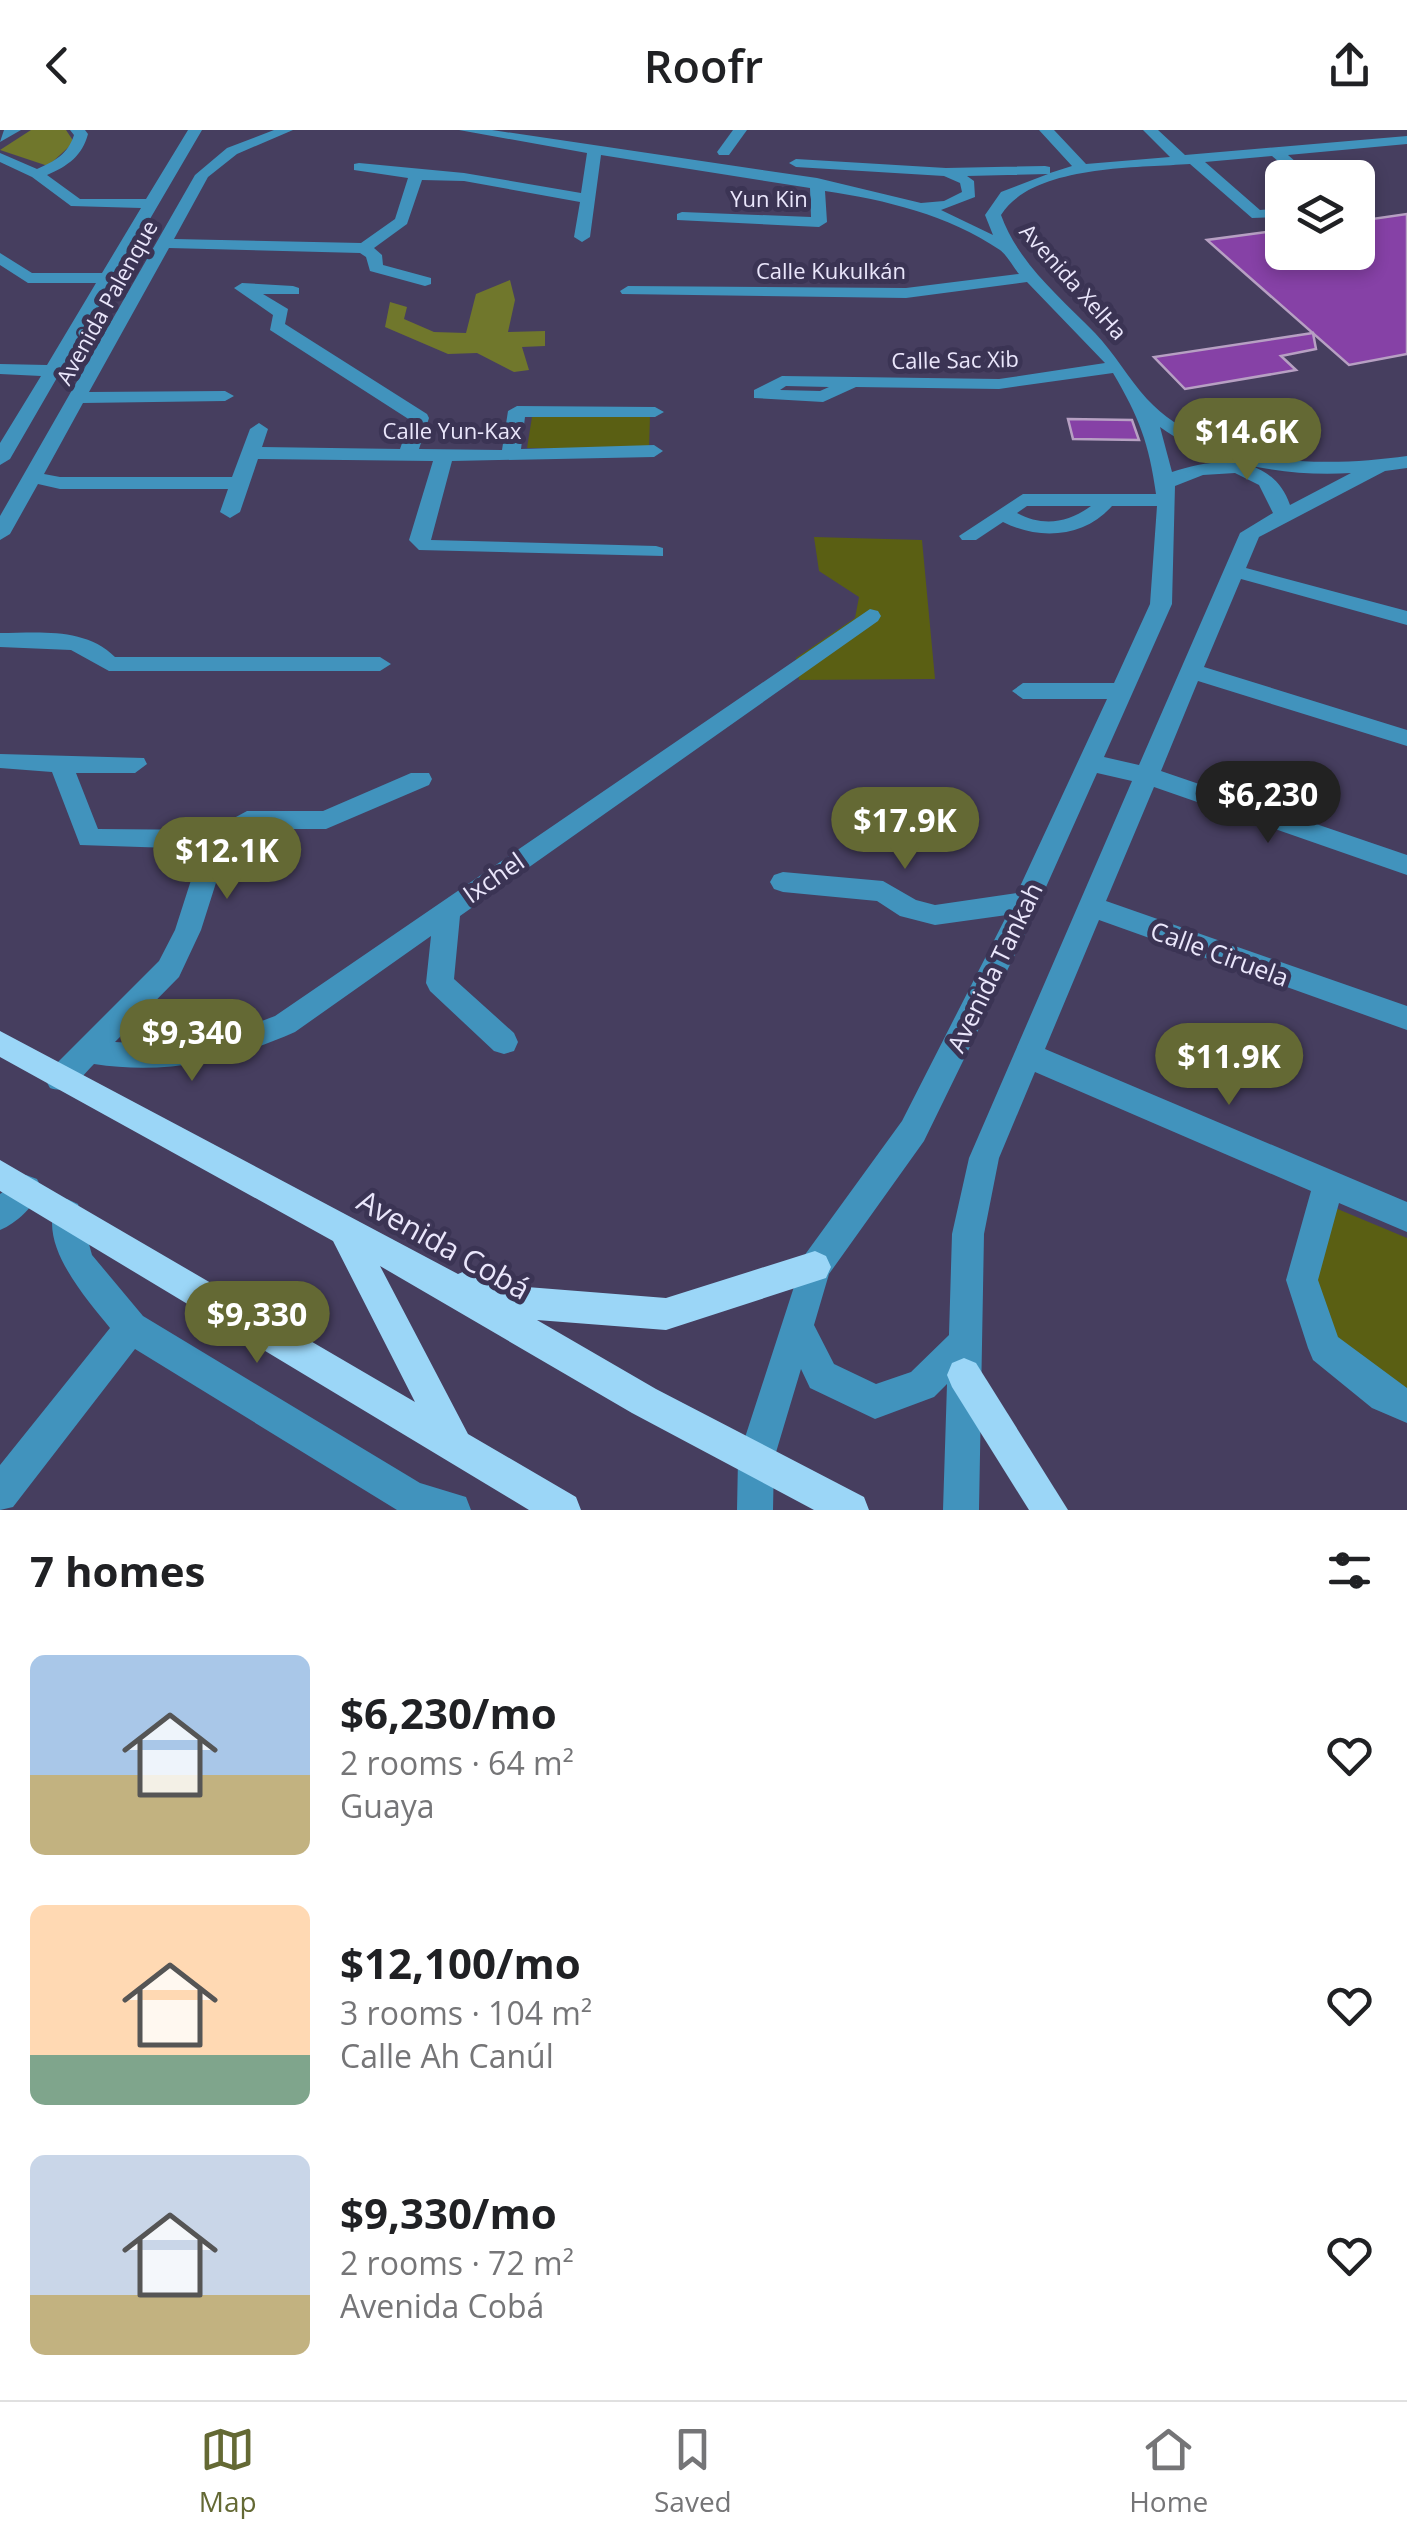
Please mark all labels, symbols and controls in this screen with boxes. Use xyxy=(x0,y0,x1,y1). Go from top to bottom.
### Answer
text: Roofr xyxy=(644,35,763,96)
icon: back xyxy=(30,38,85,93)
icon: share xyxy=(1322,38,1377,93)
map controls xyxy=(1265,160,1375,270)
button: layers xyxy=(1265,160,1375,270)
street label: Yun Kin xyxy=(730,183,808,213)
street label: Avenida Palenque xyxy=(48,214,164,390)
street label: Avenida XelHa xyxy=(1014,216,1134,346)
street label: Calle Kukulkán xyxy=(756,255,906,285)
street label: Calle Sac Xib xyxy=(891,343,1019,375)
pin: $14.6K xyxy=(1166,398,1328,483)
text: $14.6K xyxy=(1195,409,1299,452)
street label: Calle Yun-Kax xyxy=(383,415,522,445)
pin: $6,230 xyxy=(1187,761,1349,846)
text: $6,230 xyxy=(1218,772,1318,815)
pin: $17.9K xyxy=(824,787,986,872)
text: $17.9K xyxy=(853,798,957,841)
pin: $12.1K xyxy=(146,817,308,902)
text: $12.1K xyxy=(175,828,279,871)
street label: Ixchel xyxy=(456,844,530,910)
street label: Avenida Tankah xyxy=(938,876,1050,1058)
street label: Calle Ciruela xyxy=(1146,912,1294,994)
pin: $9,340 xyxy=(111,999,273,1084)
text: $9,340 xyxy=(142,1010,242,1053)
pin: $11.9K xyxy=(1148,1023,1310,1108)
text: $11.9K xyxy=(1177,1034,1281,1077)
street label: Avenida Cobá xyxy=(350,1180,538,1308)
pin: $9,330 xyxy=(176,1281,338,1366)
text: $9,330 xyxy=(207,1292,307,1335)
text: 7 homes xyxy=(30,1542,205,1599)
icon: filters xyxy=(1322,1543,1377,1598)
text: $6,230/mo xyxy=(340,1684,557,1741)
icon: home xyxy=(110,1695,230,1815)
icon: heart xyxy=(1322,1728,1377,1783)
text: 2 rooms · 64 m² xyxy=(340,1741,574,1784)
text: Guaya xyxy=(340,1784,434,1827)
text: $12,100/mo xyxy=(340,1934,581,1991)
icon: home xyxy=(110,1945,230,2065)
icon: heart xyxy=(1322,1978,1377,2033)
text: 3 rooms · 104 m² xyxy=(340,1991,592,2034)
text: Calle Ah Canúl xyxy=(340,2034,554,2077)
text: $9,330/mo xyxy=(340,2184,557,2241)
icon: home xyxy=(110,2195,230,2315)
icon: heart xyxy=(1322,2228,1377,2283)
text: 2 rooms · 72 m² xyxy=(340,2241,574,2284)
text: Avenida Cobá xyxy=(340,2284,544,2327)
tab: Map xyxy=(199,2422,257,2520)
tab: Saved xyxy=(654,2422,732,2520)
tab: Home xyxy=(1129,2422,1208,2520)

